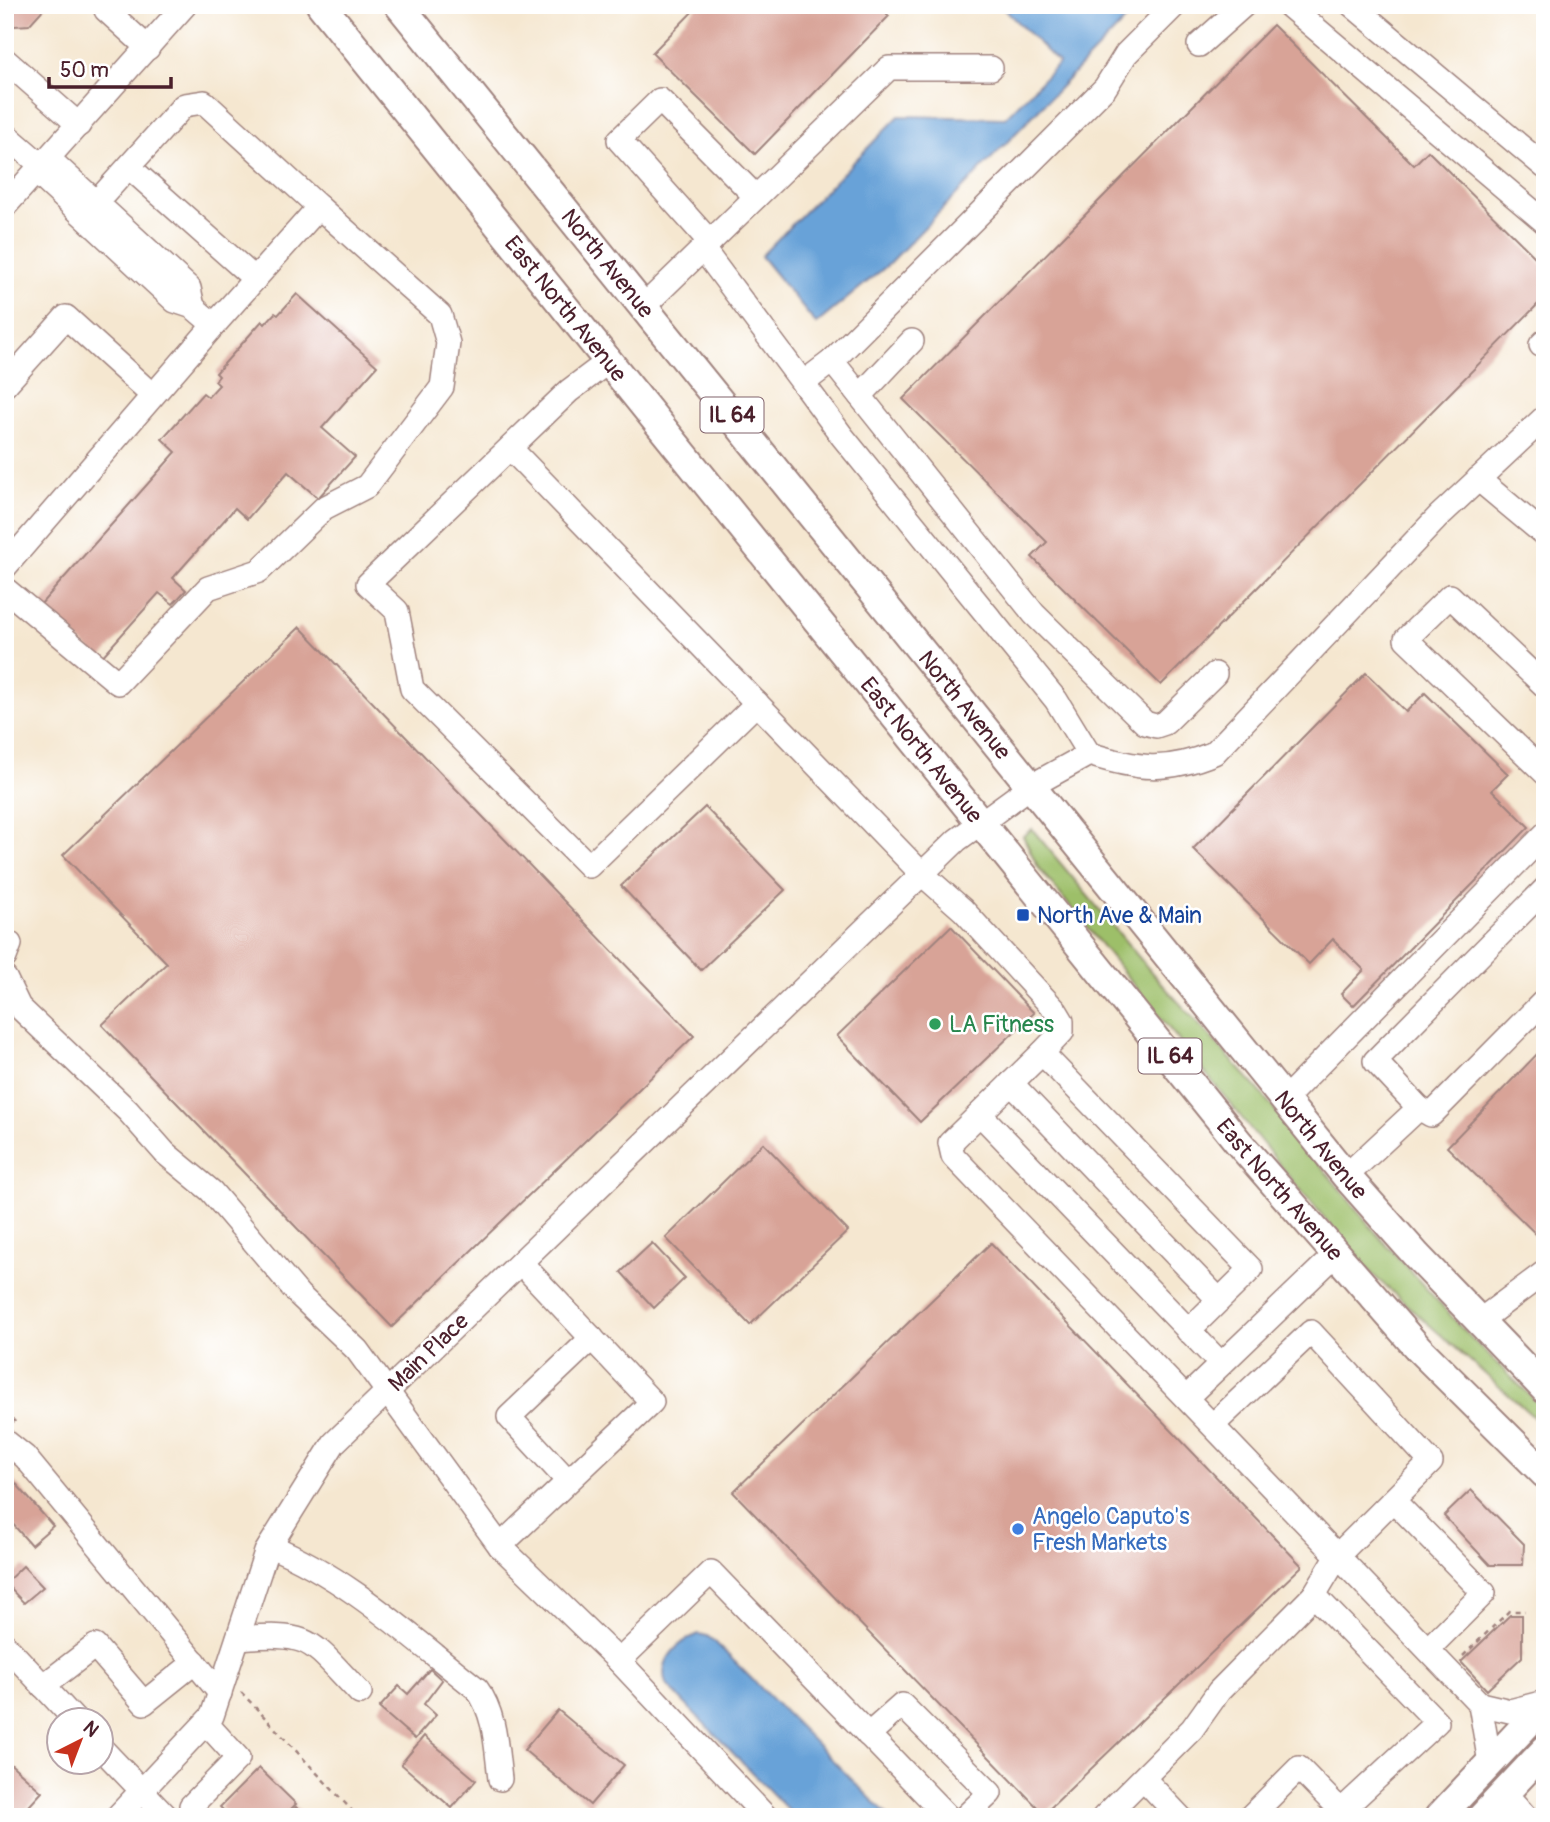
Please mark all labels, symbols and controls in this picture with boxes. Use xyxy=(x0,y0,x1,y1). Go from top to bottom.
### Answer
scale bar xyxy=(49,46,172,90)
text: 50 m xyxy=(60,57,109,84)
street label: North Avenue xyxy=(555,203,661,324)
street label: East North Avenue xyxy=(498,230,633,388)
road number: IL 64 xyxy=(700,398,764,432)
street label: North Avenue xyxy=(912,645,1018,766)
street label: East North Avenue xyxy=(854,671,989,830)
place label: North Ave & Main xyxy=(1037,901,1202,930)
marker: North Ave & Main xyxy=(1015,907,1031,923)
place label: LA Fitness xyxy=(949,1010,1054,1039)
marker: LA Fitness xyxy=(927,1016,943,1032)
road number: IL 64 xyxy=(1138,1038,1202,1074)
street label: North Avenue xyxy=(1268,1085,1374,1206)
street label: East North Avenue xyxy=(1210,1113,1350,1267)
street label: Main Place xyxy=(382,1306,475,1398)
place label: Angelo Caputo's Fresh Markets xyxy=(1032,1502,1189,1557)
marker: Angelo Caputo's Fresh Markets xyxy=(1010,1521,1026,1537)
north arrow xyxy=(46,1706,116,1776)
text: N xyxy=(78,1716,104,1742)

